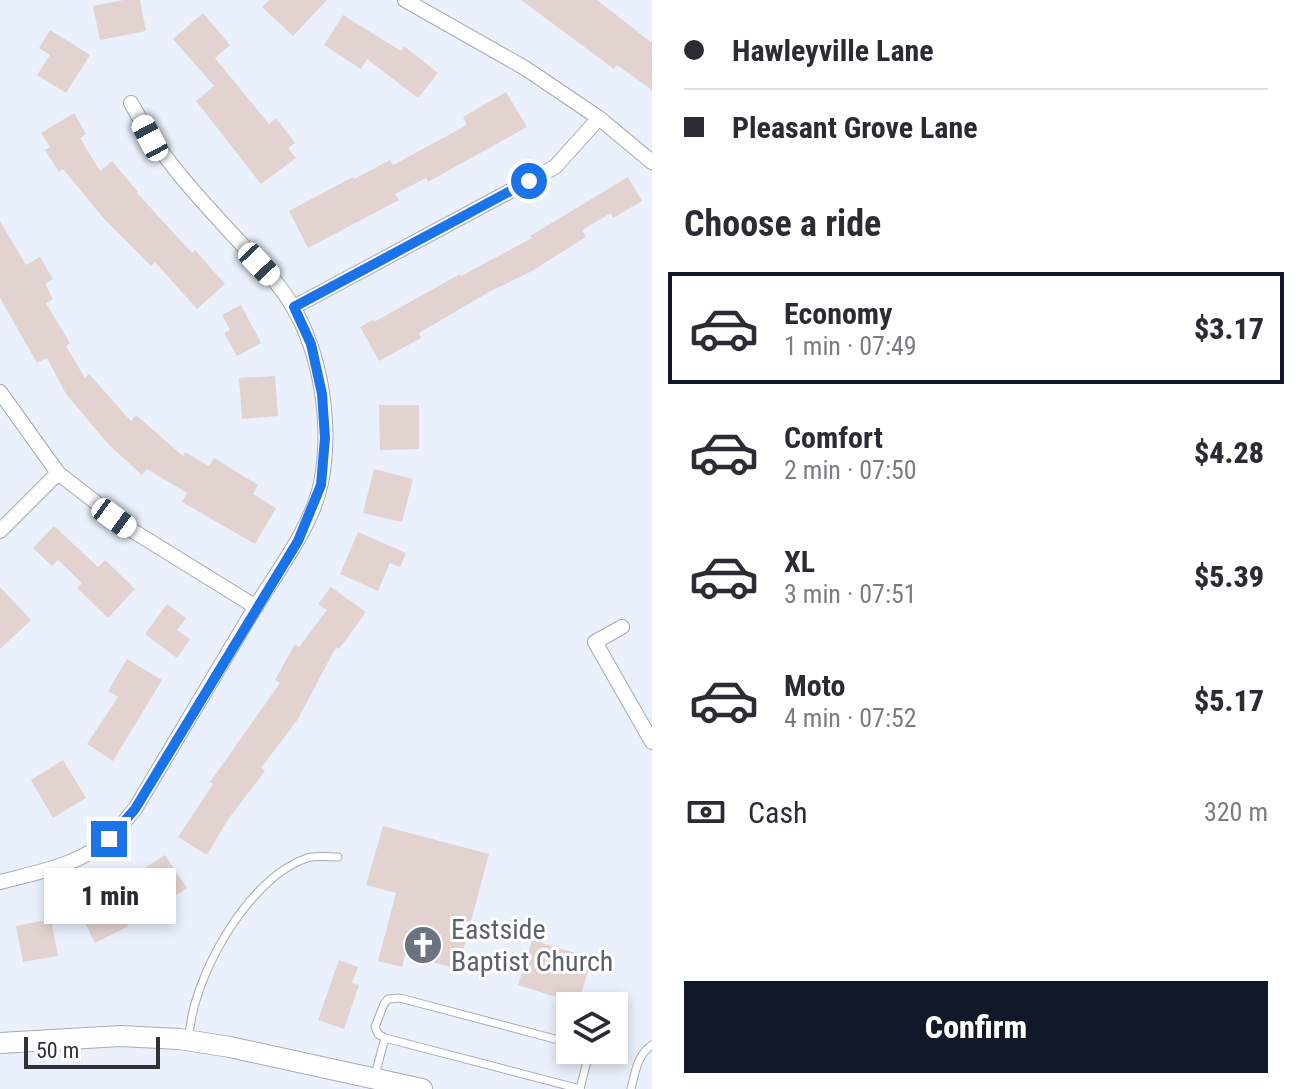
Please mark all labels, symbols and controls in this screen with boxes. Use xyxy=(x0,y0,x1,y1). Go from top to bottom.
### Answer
text: Hawleyville Lane xyxy=(732,33,934,68)
text: Pleasant Grove Lane xyxy=(732,110,978,145)
car xyxy=(128,111,172,165)
route start xyxy=(511,163,547,199)
text: Choose a ride xyxy=(684,203,881,245)
car xyxy=(234,238,284,290)
icon: car xyxy=(688,292,760,364)
text: Economy xyxy=(784,296,892,331)
text: $3.17 xyxy=(1194,311,1264,346)
text: 1 min · 07:49 xyxy=(784,331,917,361)
icon: car xyxy=(688,416,760,488)
text: Comfort xyxy=(784,420,883,455)
text: $4.28 xyxy=(1194,435,1264,470)
text: 2 min · 07:50 xyxy=(784,455,917,485)
car xyxy=(88,494,140,542)
icon: car xyxy=(688,540,760,612)
text: XL xyxy=(784,544,815,579)
text: $5.39 xyxy=(1194,559,1264,594)
text: 3 min · 07:51 xyxy=(784,579,917,609)
icon: car xyxy=(688,664,760,736)
text: Moto xyxy=(784,668,845,703)
text: $5.17 xyxy=(1194,683,1264,718)
text: 4 min · 07:52 xyxy=(784,703,917,733)
icon: cash xyxy=(684,790,728,834)
text: Cash xyxy=(748,795,808,830)
text: 320 m xyxy=(1204,797,1268,827)
route end xyxy=(91,821,127,857)
callout: 1 min xyxy=(43,867,175,923)
text: 1 min xyxy=(81,881,139,911)
place label: Eastside Baptist Church xyxy=(451,913,613,978)
church icon: Eastside Baptist Church xyxy=(402,924,444,966)
button: Confirm xyxy=(684,981,1268,1073)
map controls xyxy=(556,992,628,1064)
button: layers xyxy=(556,992,628,1064)
scale bar xyxy=(24,1033,160,1069)
text: 50 m xyxy=(36,1038,79,1063)

